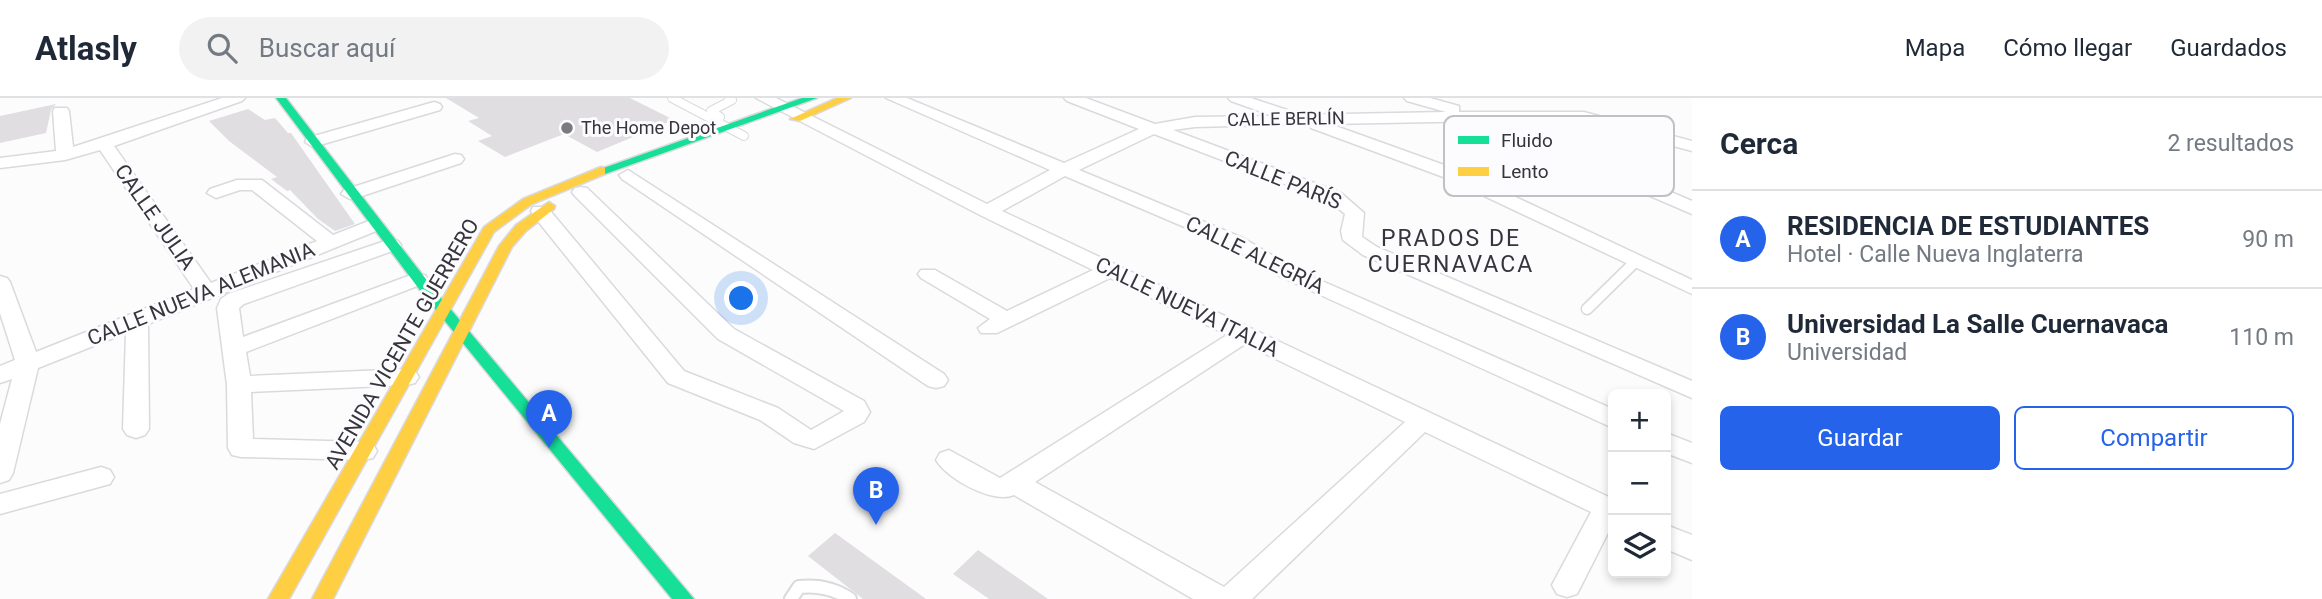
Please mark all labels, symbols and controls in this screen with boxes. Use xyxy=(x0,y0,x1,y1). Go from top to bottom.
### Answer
search box xyxy=(179,17,669,80)
text: Atlasly xyxy=(35,29,137,68)
icon: search xyxy=(203,29,241,67)
text: Buscar aquí xyxy=(259,33,395,63)
text: Mapa xyxy=(1905,34,1965,62)
text: Cómo llegar xyxy=(2003,34,2132,62)
text: Guardados xyxy=(2170,34,2287,62)
street label: CALLE BERLÍN xyxy=(1227,107,1345,130)
legend xyxy=(1444,116,1674,196)
place label: The Home Depot xyxy=(581,117,716,138)
marker: The Home Depot xyxy=(559,120,575,136)
text: Cerca xyxy=(1720,126,1798,161)
text: Fluido xyxy=(1501,129,1553,152)
text: 2 resultados xyxy=(2167,130,2294,157)
street label: CALLE PARÍS xyxy=(1221,146,1345,214)
street label: CALLE JULIA xyxy=(110,160,200,275)
text: Lento xyxy=(1501,160,1549,183)
street label: CALLE ALEGRÍA xyxy=(1182,211,1328,299)
text: RESIDENCIA DE ESTUDIANTES xyxy=(1787,211,2149,241)
street label: AVENIDA VICENTE GUERRERO xyxy=(320,214,484,474)
district label: PRADOS DE CUERNAVACA xyxy=(1368,225,1534,278)
text: A xyxy=(1735,226,1751,253)
text: 90 m xyxy=(2242,226,2294,253)
street label: CALLE NUEVA ALEMANIA xyxy=(84,237,318,351)
text: Hotel · Calle Nueva Inglaterra xyxy=(1787,241,2084,268)
street label: CALLE NUEVA ITALIA xyxy=(1091,252,1283,362)
your location xyxy=(724,281,758,315)
text: Universidad La Salle Cuernavaca xyxy=(1787,309,2168,339)
text: B xyxy=(1736,324,1750,351)
text: 110 m xyxy=(2229,324,2294,351)
text: Universidad xyxy=(1787,339,1907,366)
map controls xyxy=(1608,389,1671,578)
button: + xyxy=(1608,389,1671,452)
pin: A xyxy=(526,390,572,448)
button: Guardar xyxy=(1720,406,2000,470)
button: Compartir xyxy=(2014,406,2294,470)
button: − xyxy=(1608,452,1671,515)
pin: B xyxy=(853,467,899,525)
button: layers xyxy=(1608,515,1671,578)

